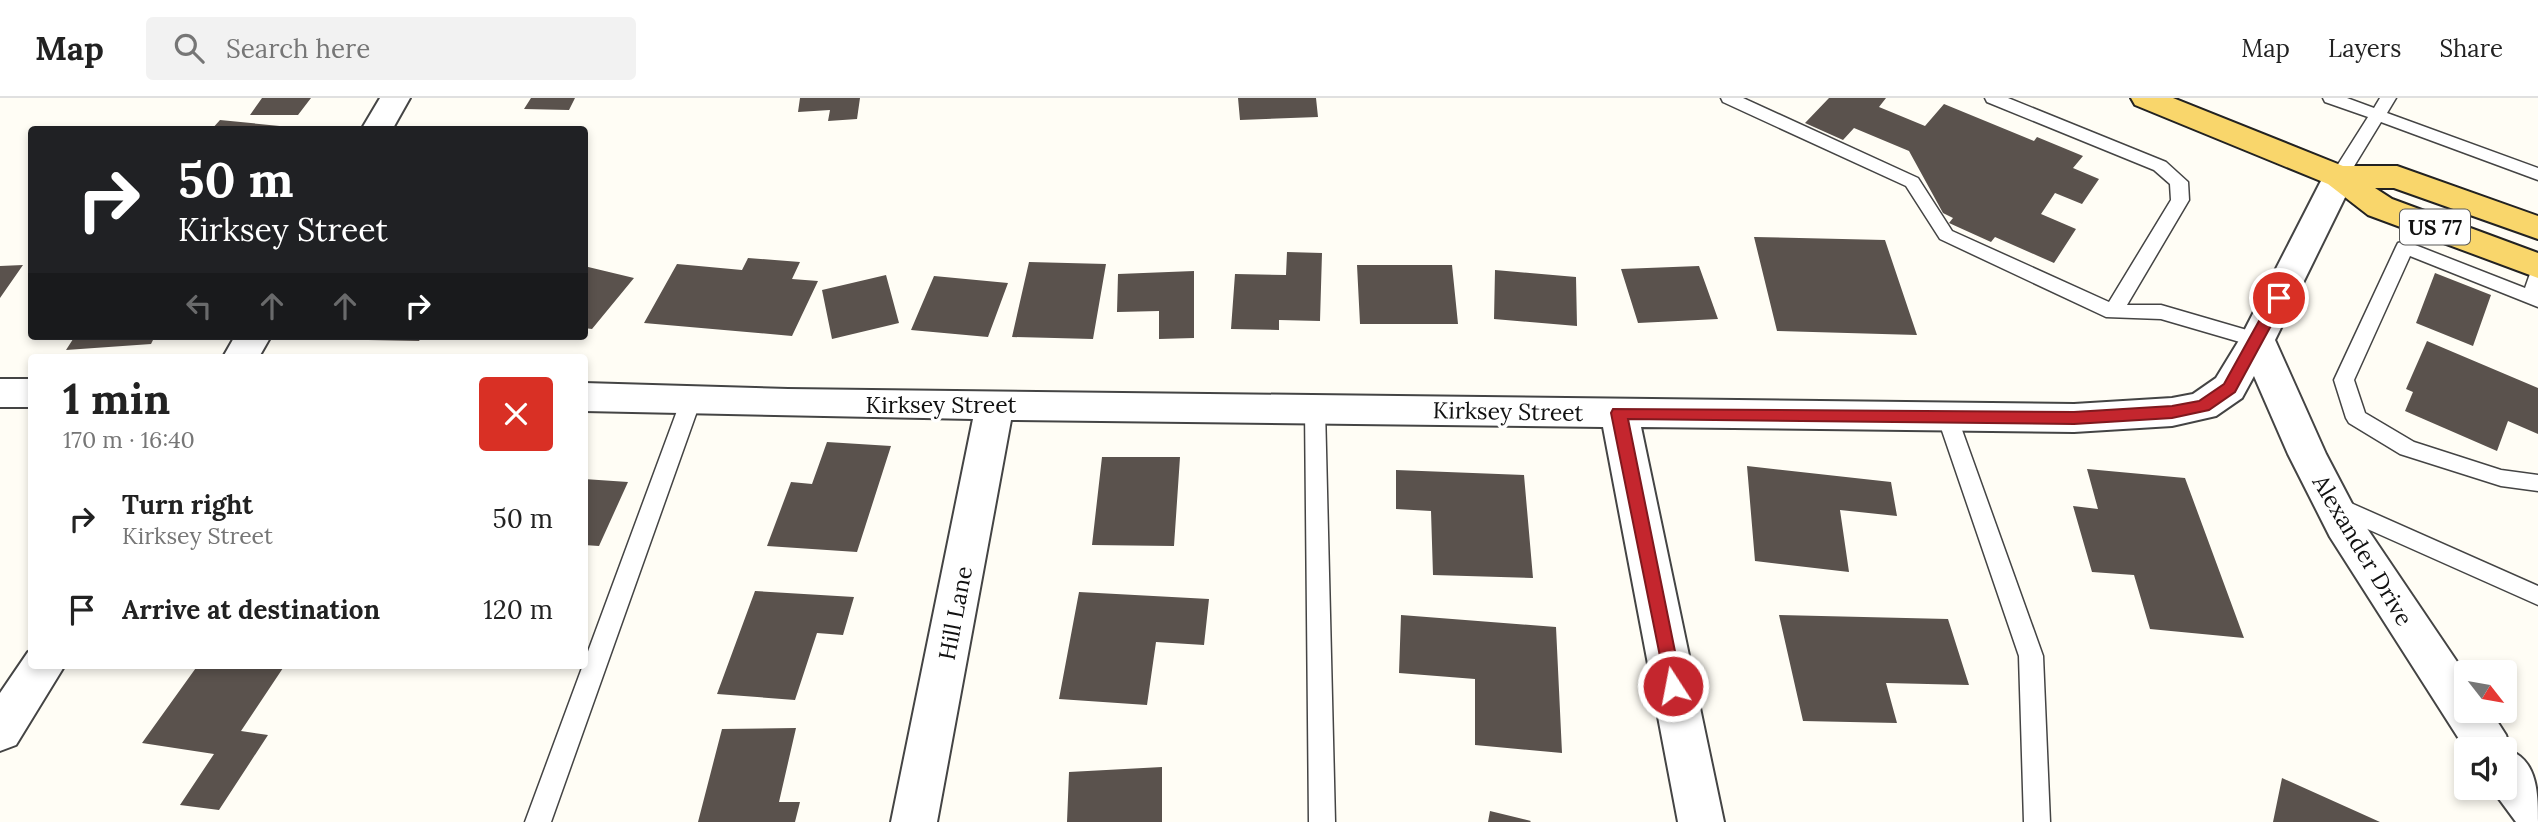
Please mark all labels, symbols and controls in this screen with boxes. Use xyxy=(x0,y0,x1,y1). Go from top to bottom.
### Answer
search box xyxy=(146,17,636,80)
text: Map xyxy=(35,27,104,69)
icon: search xyxy=(170,29,208,67)
text: Search here xyxy=(226,32,370,65)
text: Map xyxy=(2241,33,2290,64)
text: Layers xyxy=(2328,33,2401,64)
text: Share xyxy=(2439,33,2503,64)
text: 50 m xyxy=(178,148,294,210)
icon: right xyxy=(63,154,154,245)
text: Kirksey Street xyxy=(178,209,388,250)
road number: US 77 xyxy=(2400,209,2470,244)
pin xyxy=(2249,268,2309,328)
icon: arrive xyxy=(2260,279,2298,317)
icon: left xyxy=(180,287,218,325)
icon: ahead xyxy=(253,287,291,325)
icon: ahead xyxy=(326,287,364,325)
icon: right xyxy=(399,287,437,325)
text: 1 min xyxy=(63,372,170,426)
button: close xyxy=(479,377,553,451)
street label: Kirksey Street xyxy=(866,390,1016,419)
street label: Kirksey Street xyxy=(1432,395,1584,427)
text: 170 m · 16:40 xyxy=(63,425,195,454)
street label: Alexander Drive xyxy=(2306,468,2419,631)
text: Turn right xyxy=(122,488,253,521)
icon: right xyxy=(63,500,101,538)
text: 50 m xyxy=(493,502,553,535)
text: Kirksey Street xyxy=(122,521,273,550)
street label: Hill Lane xyxy=(932,564,978,662)
icon: arrive xyxy=(63,591,101,629)
text: Arrive at destination xyxy=(122,593,380,626)
text: 120 m xyxy=(483,593,553,626)
position arrow xyxy=(1636,649,1710,723)
north arrow xyxy=(2454,660,2516,723)
map controls xyxy=(2454,660,2517,800)
button: sound xyxy=(2454,737,2517,800)

